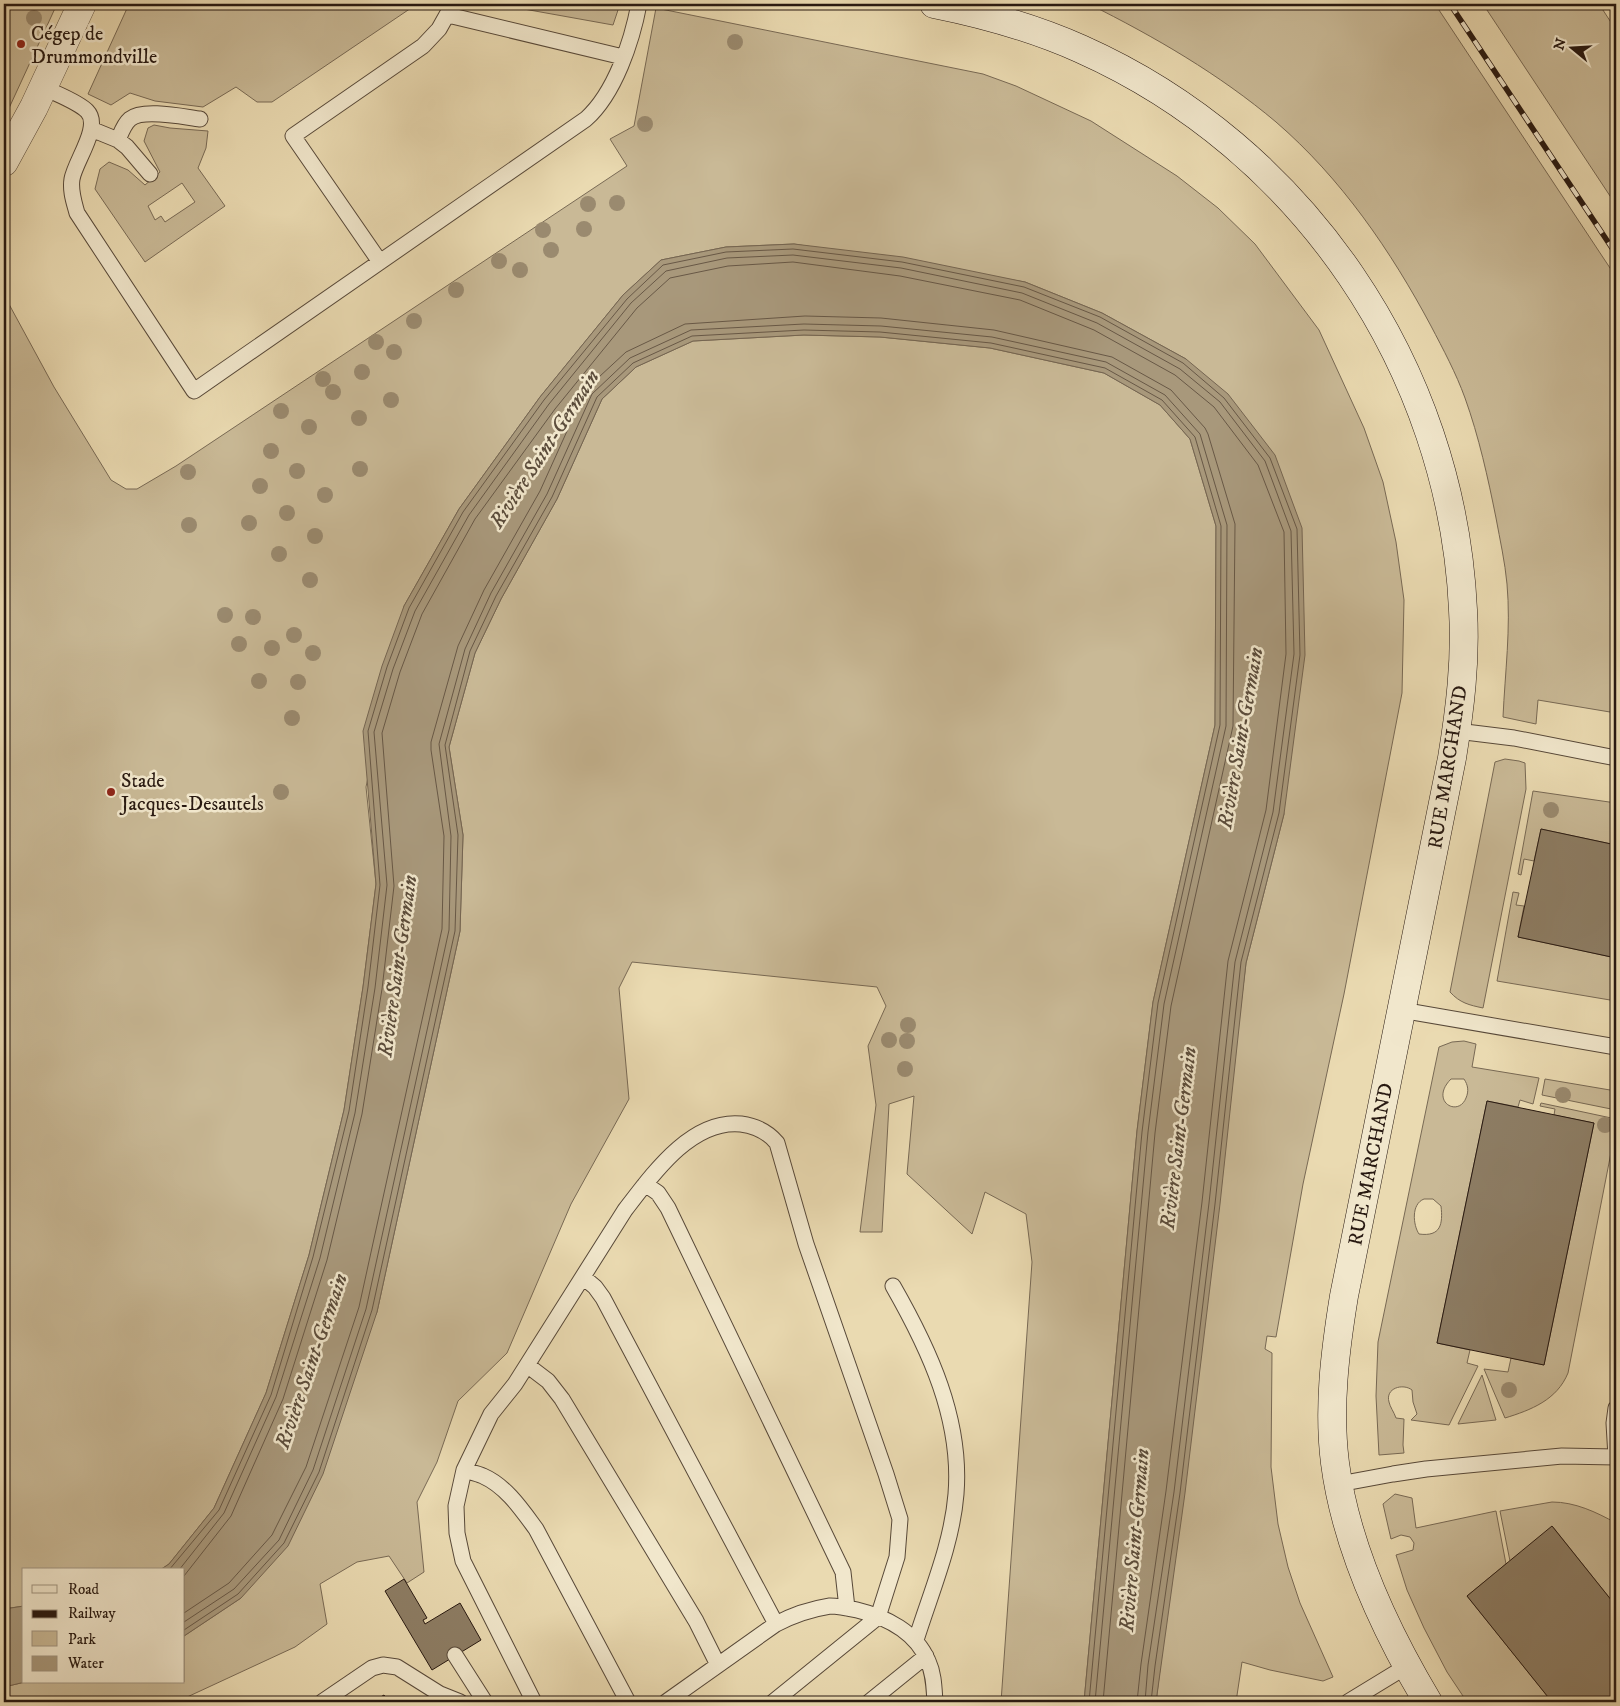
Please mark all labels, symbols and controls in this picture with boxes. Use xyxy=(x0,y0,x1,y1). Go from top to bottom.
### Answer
place label: Cégep de Drummondville xyxy=(31,22,157,70)
north arrow xyxy=(1548,22,1598,72)
text: N xyxy=(1550,36,1571,53)
marker: Cégep de Drummondville xyxy=(15,38,27,50)
water label: Rivière Saint-Germain xyxy=(483,365,606,534)
water label: Rivière Saint-Germain xyxy=(1212,645,1270,832)
street label: RUE MARCHAND xyxy=(1423,684,1474,851)
place label: Stade Jacques-Desautels xyxy=(119,769,264,817)
marker: Stade Jacques-Desautels xyxy=(105,786,117,798)
water label: Rivière Saint-Germain xyxy=(372,873,424,1060)
water label: Rivière Saint-Germain xyxy=(1155,1045,1203,1232)
street label: RUE MARCHAND xyxy=(1343,1081,1400,1248)
water label: Rivière Saint-Germain xyxy=(269,1270,354,1453)
water label: Rivière Saint-Germain xyxy=(1114,1447,1156,1634)
legend xyxy=(22,1568,185,1684)
text: Road xyxy=(68,1580,100,1599)
text: Railway xyxy=(68,1604,116,1623)
text: Park xyxy=(68,1630,97,1649)
text: Water xyxy=(67,1654,104,1673)

